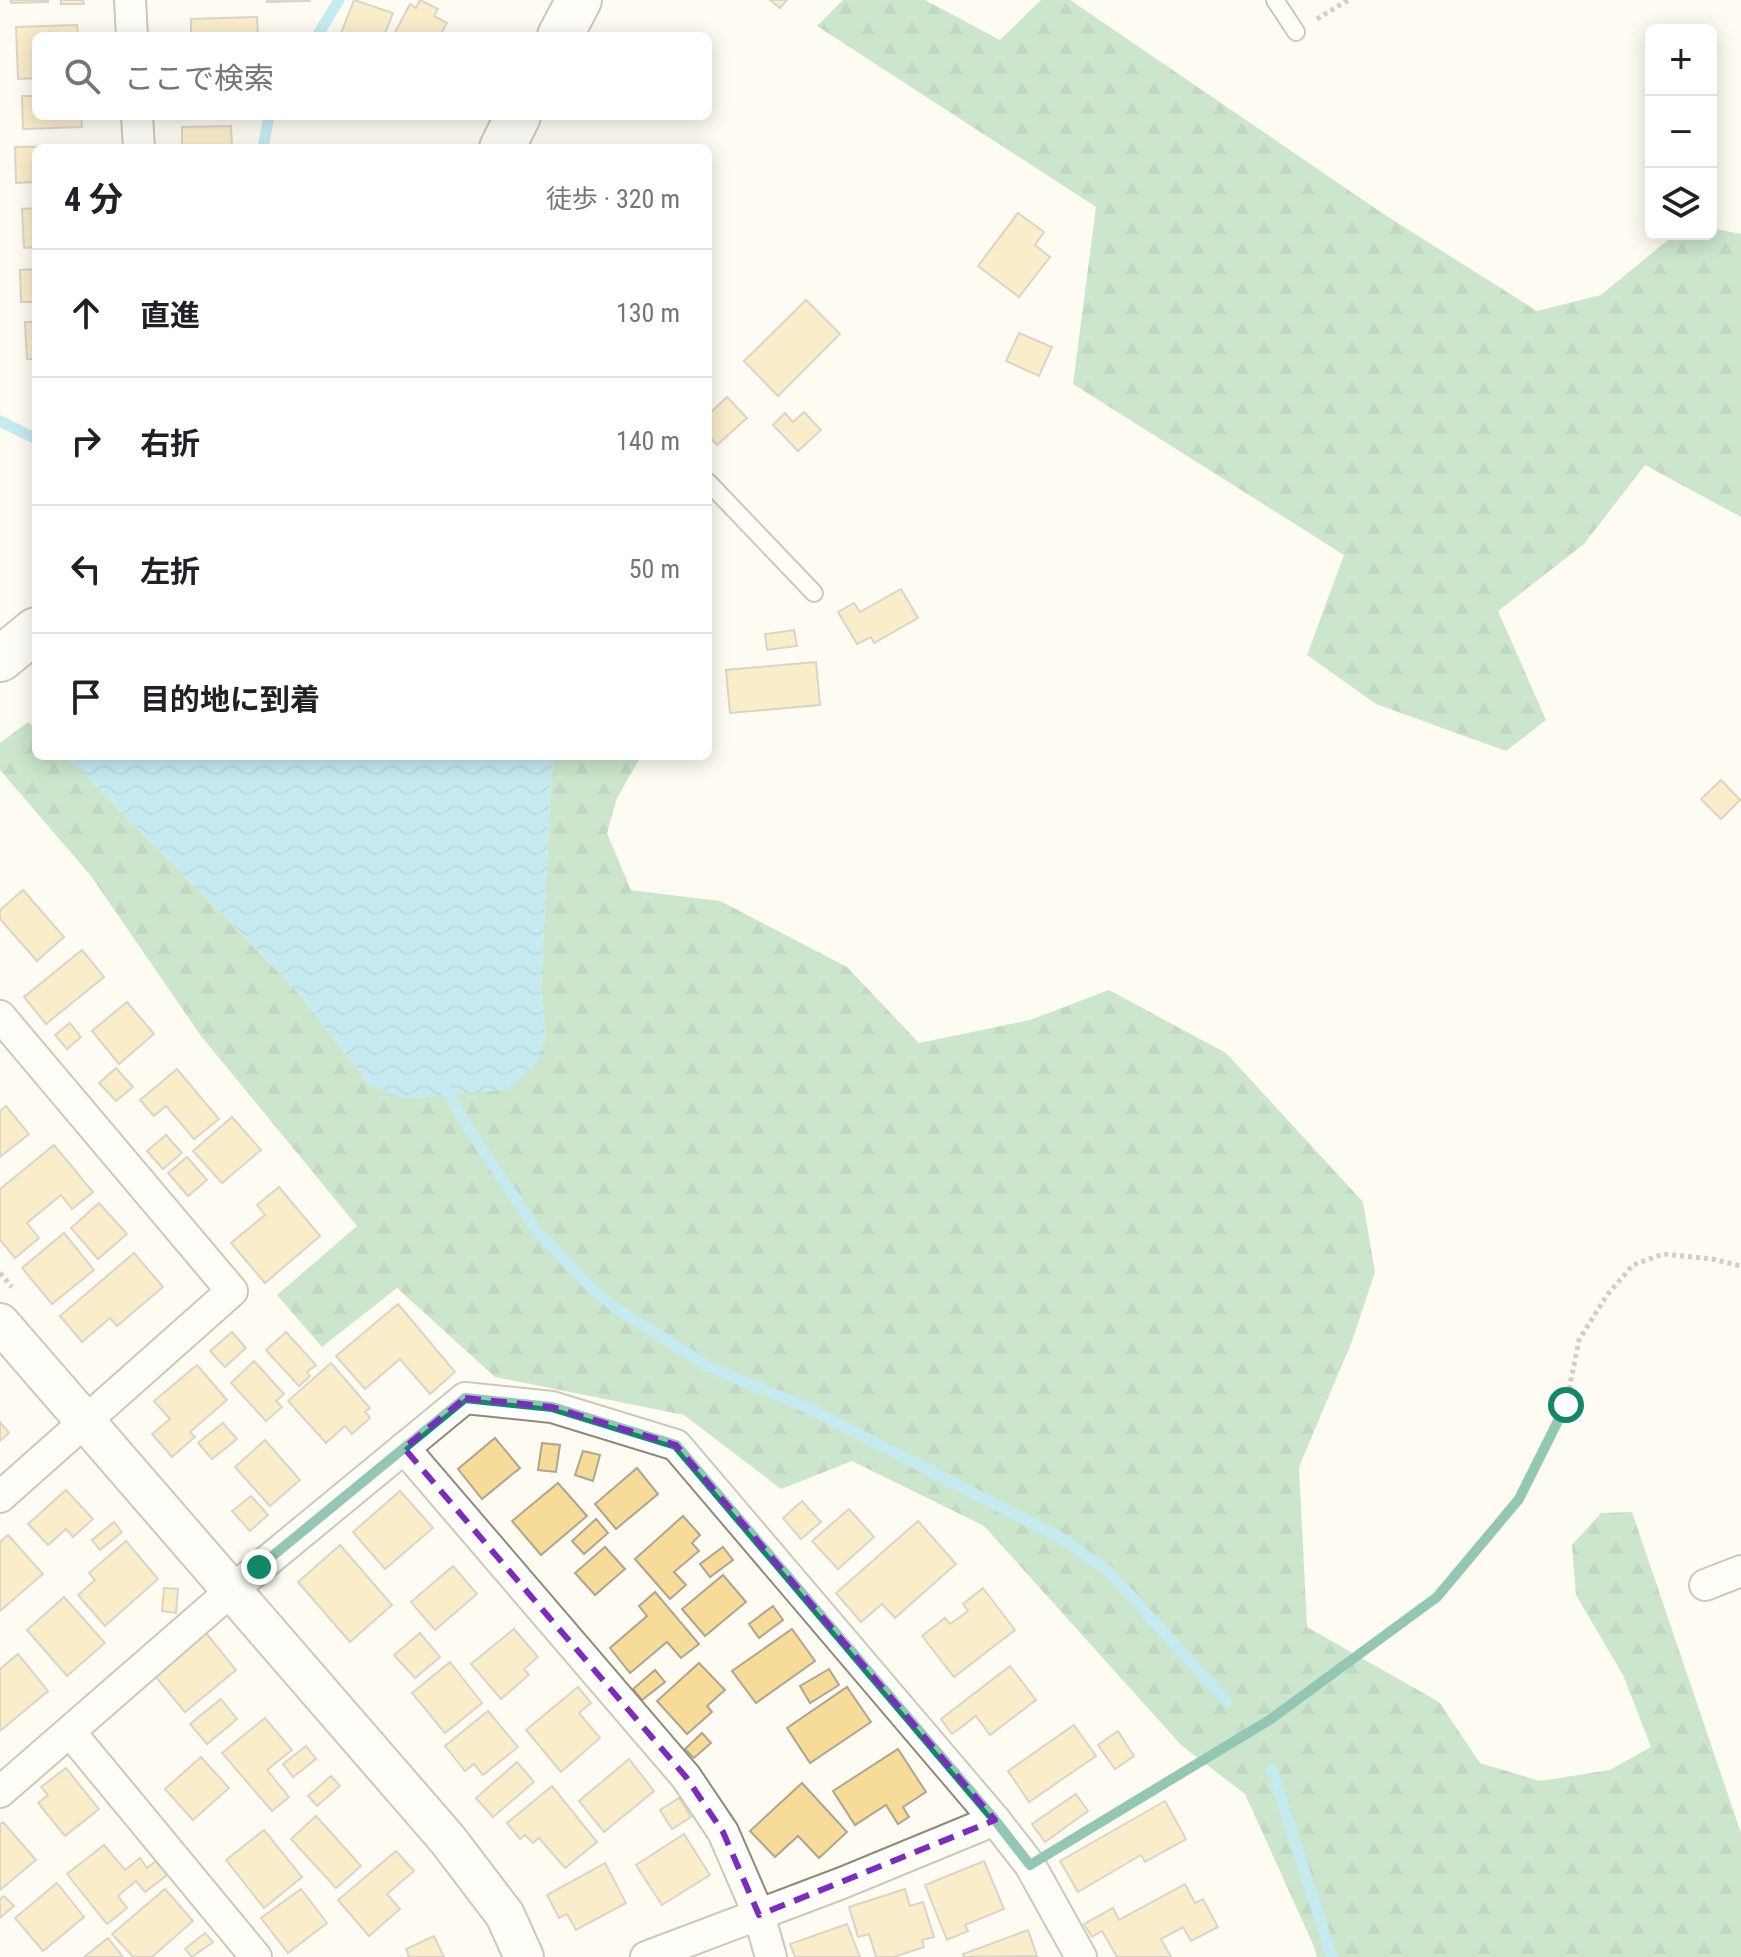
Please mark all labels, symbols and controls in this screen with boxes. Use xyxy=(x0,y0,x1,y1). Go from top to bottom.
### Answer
map controls xyxy=(1645,24,1717,240)
button: + xyxy=(1645,24,1717,96)
search box xyxy=(32,32,712,120)
icon: search xyxy=(60,54,104,98)
text: ここで検索 xyxy=(124,61,274,96)
button: − xyxy=(1645,96,1717,168)
button: layers xyxy=(1645,168,1717,240)
text: 4 分 xyxy=(64,179,123,219)
text: 徒歩 · 320 m xyxy=(546,184,680,214)
icon: ahead xyxy=(64,291,108,335)
text: 直進 xyxy=(140,298,200,333)
text: 130 m xyxy=(616,298,680,328)
icon: right xyxy=(64,419,108,463)
text: 右折 xyxy=(140,426,200,461)
text: 140 m xyxy=(616,426,680,456)
icon: left xyxy=(64,547,108,591)
text: 左折 xyxy=(140,554,200,589)
text: 50 m xyxy=(629,554,680,584)
icon: arrive xyxy=(64,675,108,719)
text: 目的地に到着 xyxy=(140,682,320,717)
route start xyxy=(1548,1387,1584,1423)
route end xyxy=(241,1549,277,1585)

